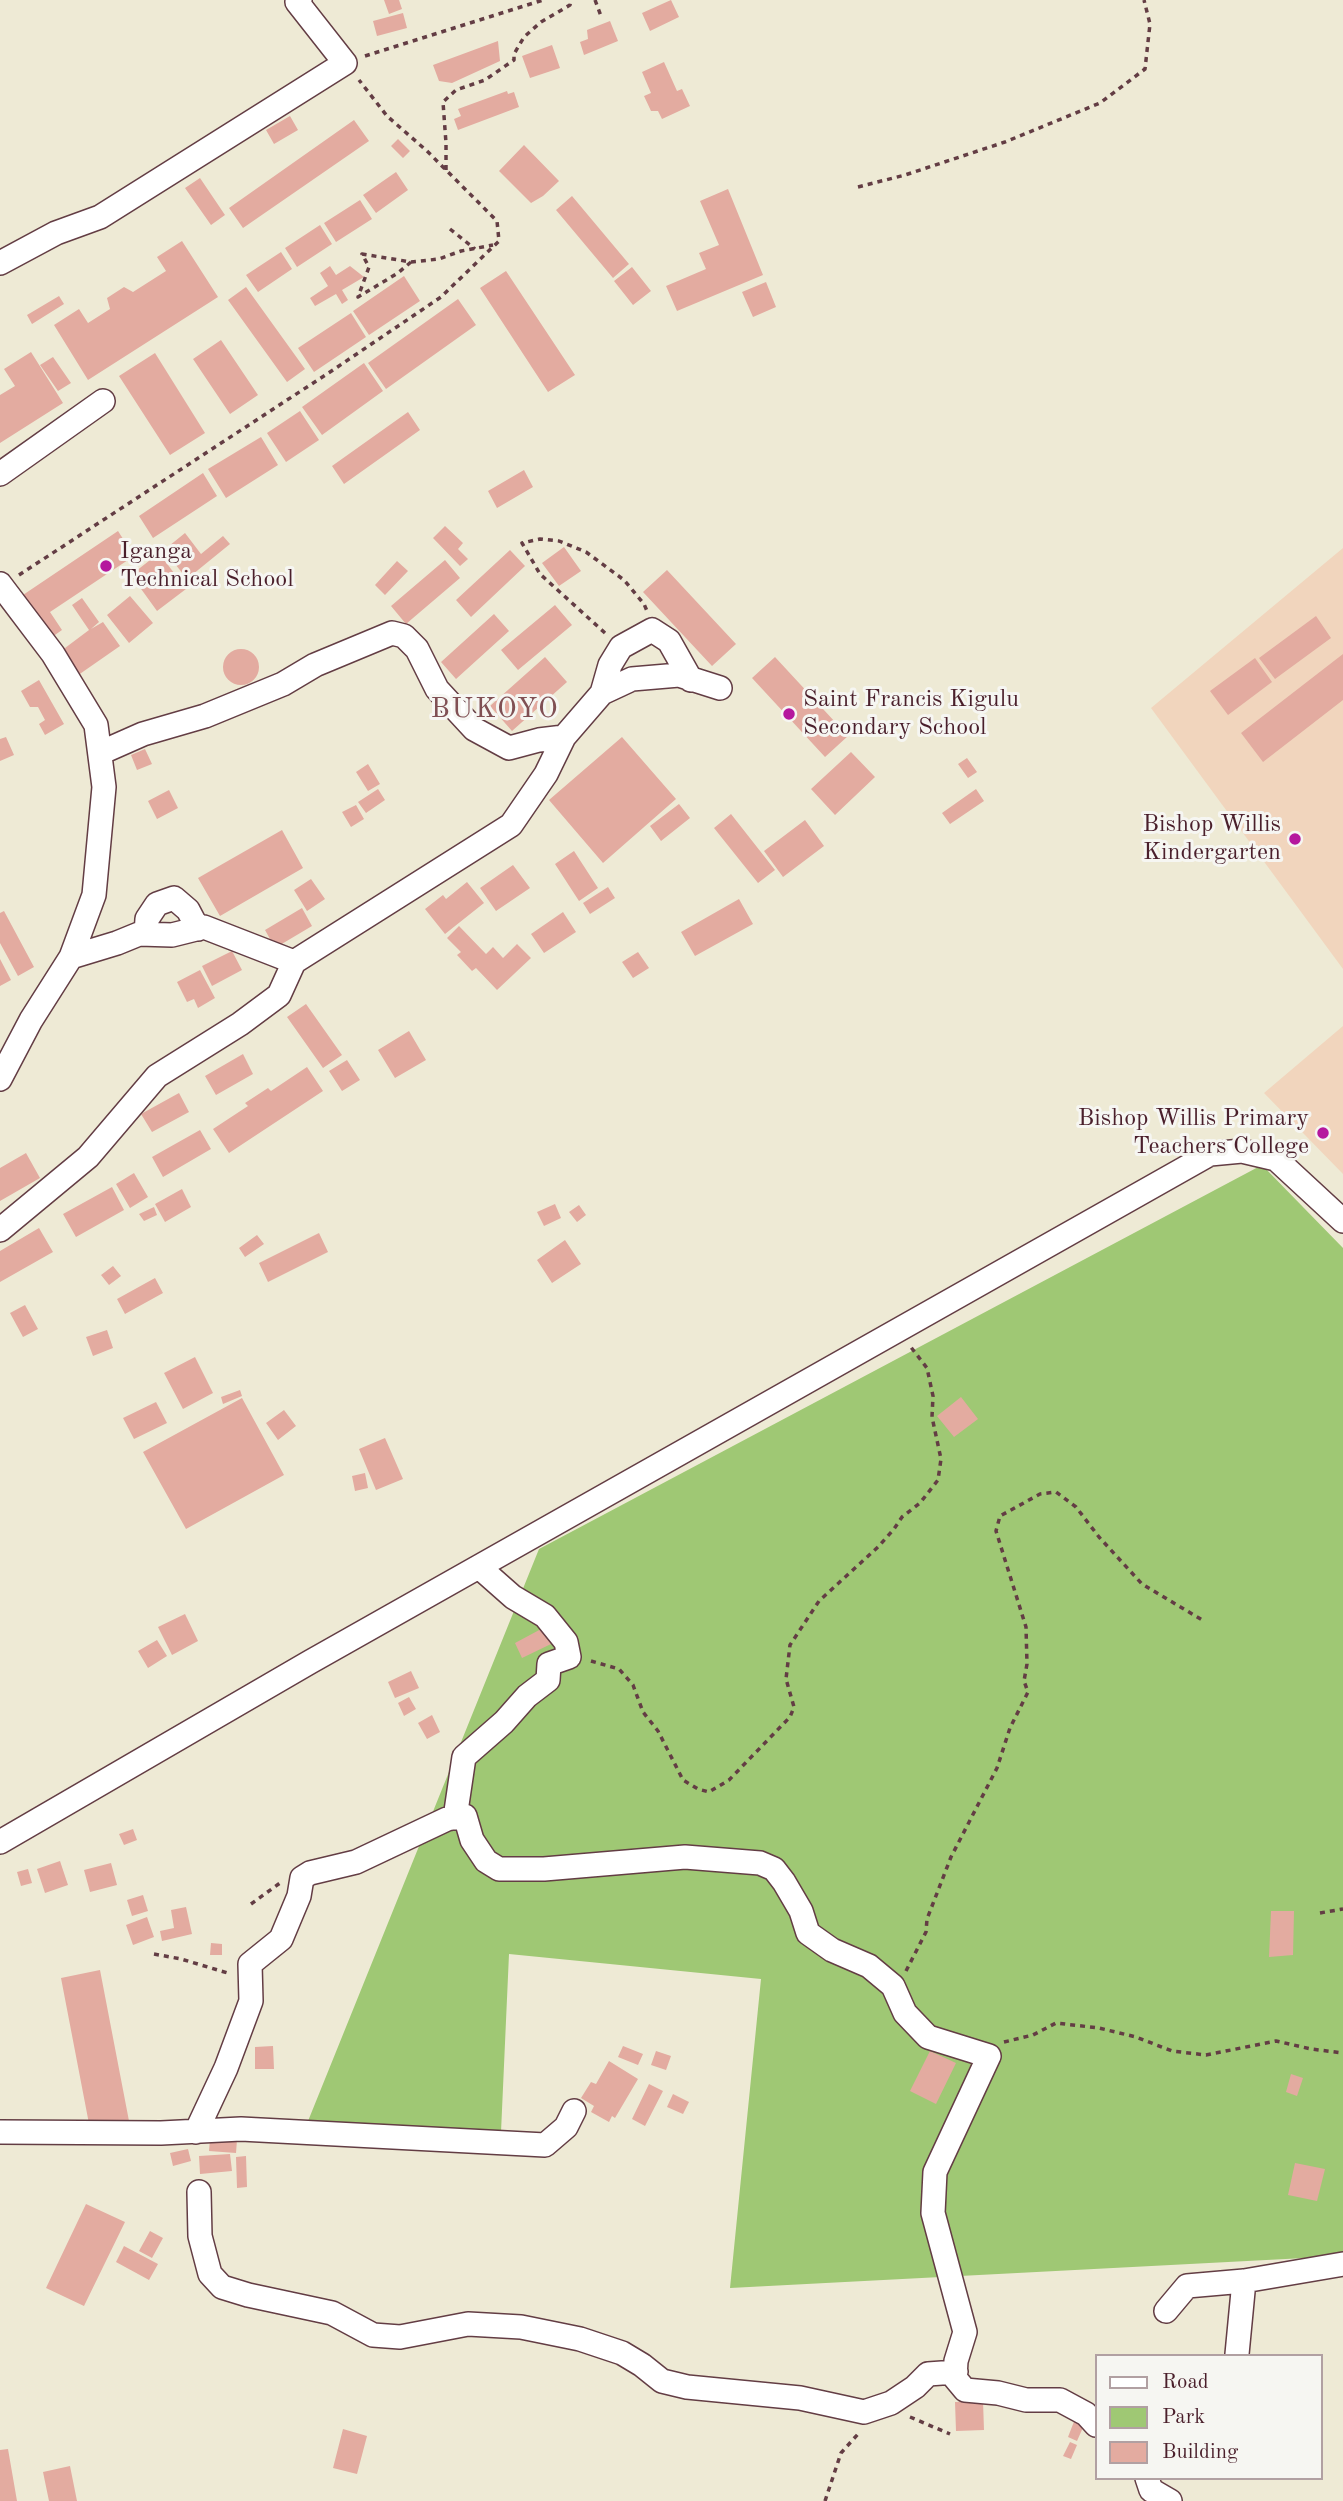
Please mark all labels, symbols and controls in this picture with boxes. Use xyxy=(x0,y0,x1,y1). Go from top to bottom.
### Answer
place label: Iganga Technical School xyxy=(120,538,294,594)
marker: Iganga Technical School xyxy=(98,558,114,574)
place label: Saint Francis Kigulu Secondary School xyxy=(803,686,1019,742)
district label: BUKOYO xyxy=(431,693,559,727)
marker: Saint Francis Kigulu Secondary School xyxy=(781,706,797,722)
place label: Bishop Willis Kindergarten xyxy=(1143,811,1281,867)
marker: Bishop Willis Kindergarten xyxy=(1287,831,1303,847)
place label: Bishop Willis Primary Teachers College xyxy=(1078,1105,1309,1161)
marker: Bishop Willis Primary Teachers College xyxy=(1315,1125,1331,1141)
legend xyxy=(1094,2354,1322,2480)
text: Road xyxy=(1162,2372,1209,2393)
text: Park xyxy=(1162,2407,1205,2428)
text: Building xyxy=(1162,2442,1238,2463)

